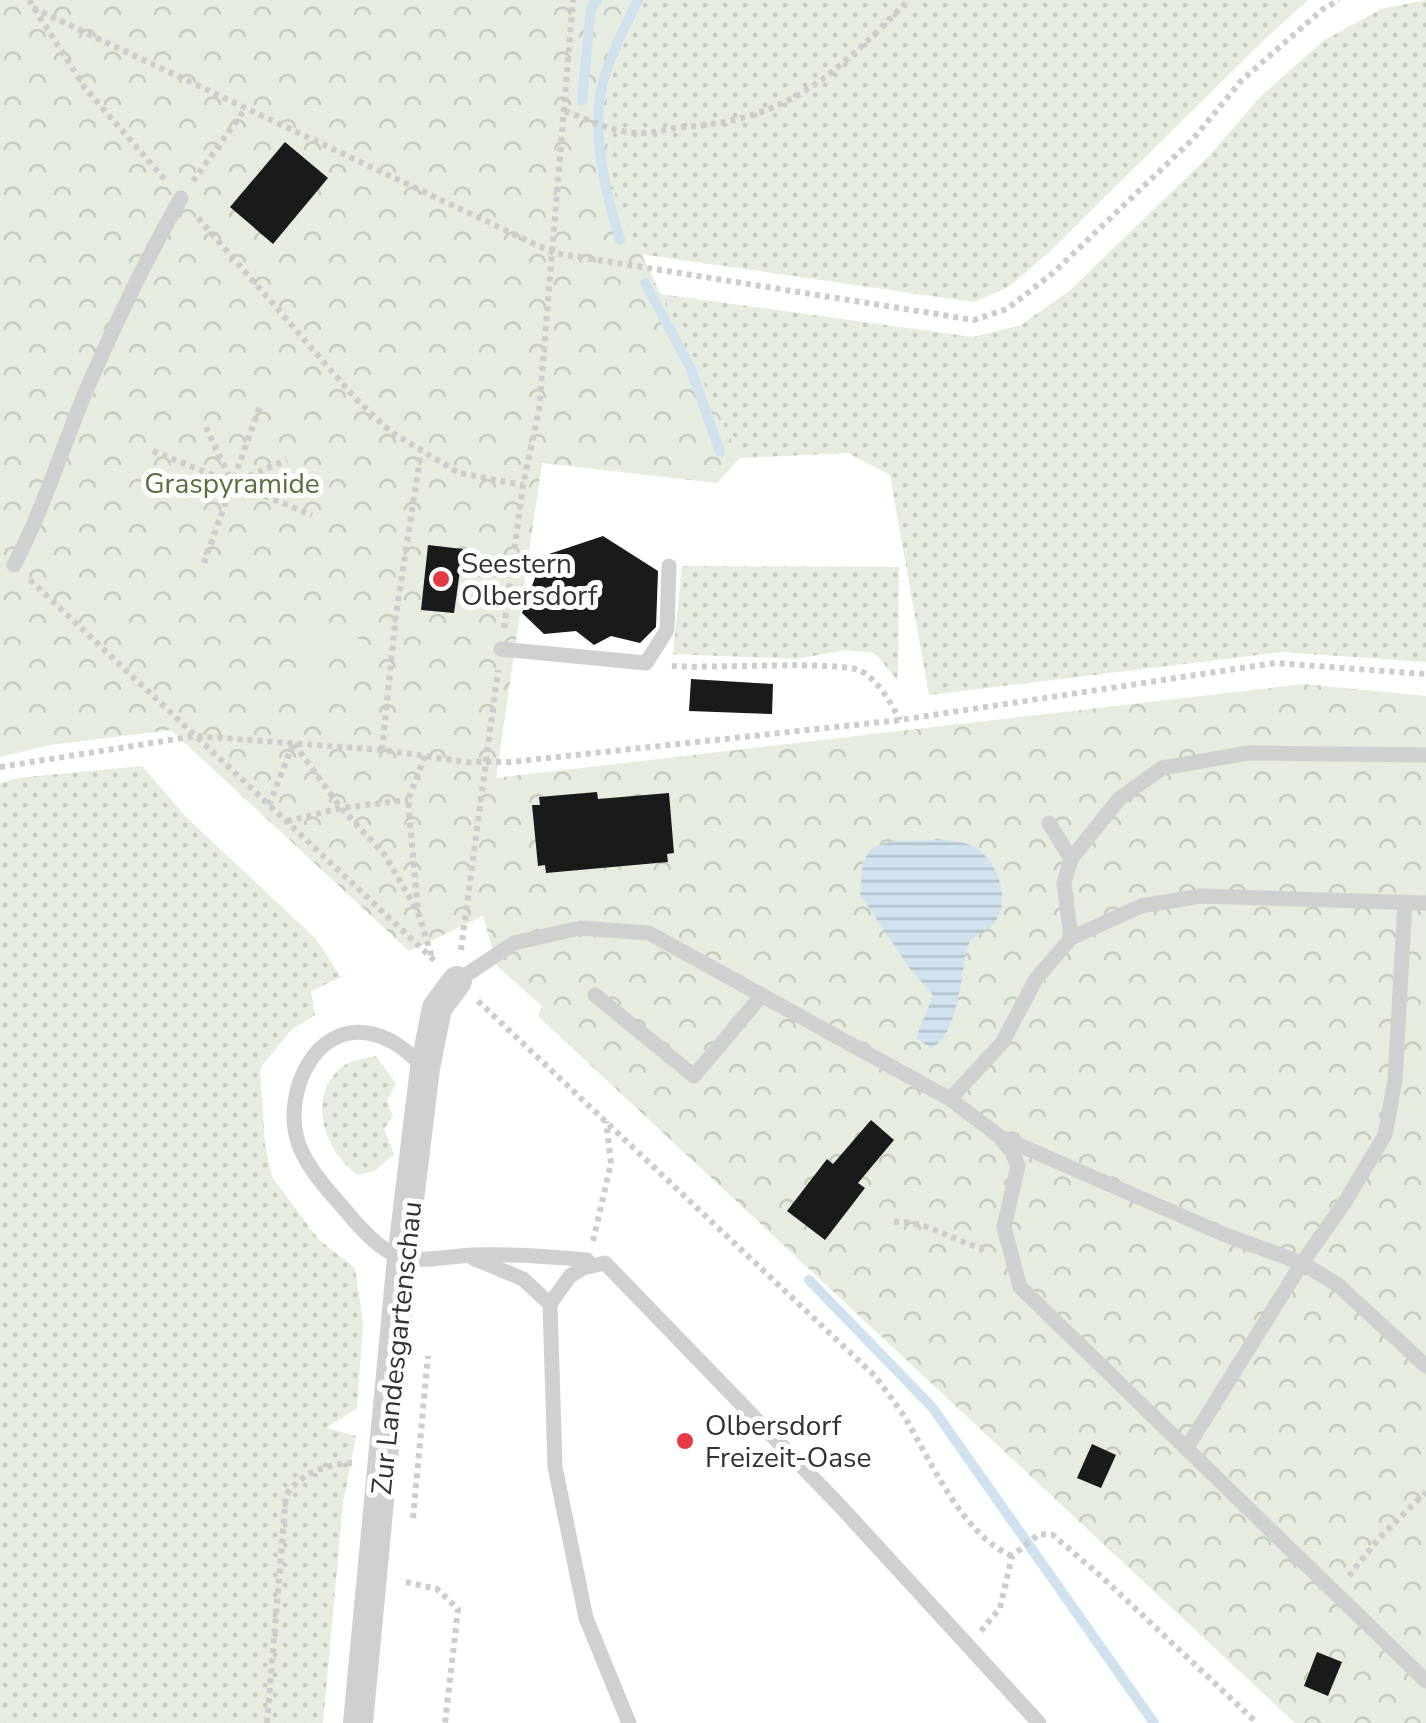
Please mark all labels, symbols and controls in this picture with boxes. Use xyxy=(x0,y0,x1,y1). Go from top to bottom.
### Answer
park label: Graspyramide xyxy=(144,465,320,503)
place label: Seestern Olbersdorf xyxy=(461,545,598,615)
marker: Seestern Olbersdorf xyxy=(430,568,452,590)
street label: Zur Landesgartenschau xyxy=(363,1199,431,1497)
place label: Olbersdorf Freizeit-Oase xyxy=(705,1407,871,1477)
marker: Olbersdorf Freizeit-Oase xyxy=(674,1430,696,1452)

